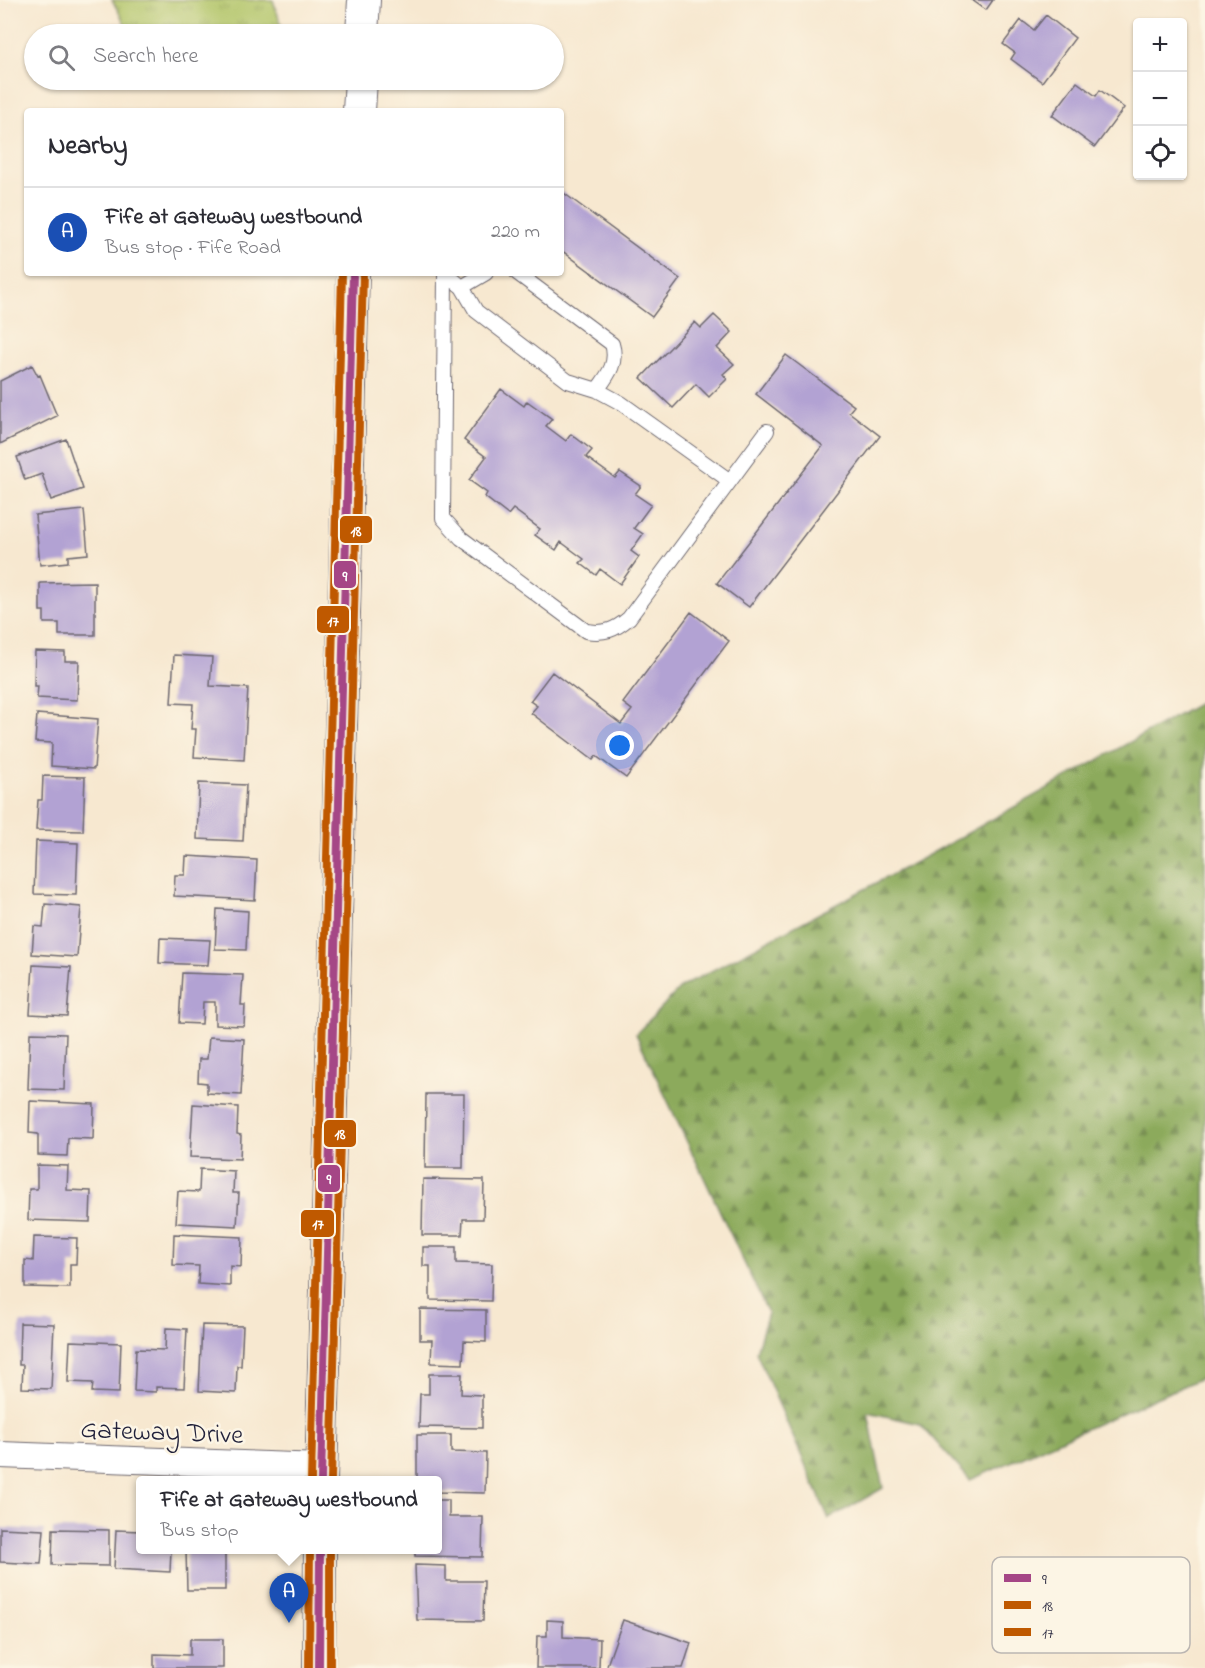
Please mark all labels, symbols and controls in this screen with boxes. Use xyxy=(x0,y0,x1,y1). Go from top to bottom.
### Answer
map controls xyxy=(1133,18,1187,180)
button: + xyxy=(1133,18,1187,72)
search box xyxy=(24,24,564,90)
icon: search xyxy=(45,41,78,74)
text: Search here xyxy=(93,41,198,73)
button: − xyxy=(1133,72,1187,126)
button: locate xyxy=(1133,126,1187,180)
text: Nearby xyxy=(48,128,127,166)
text: Fife at Gateway westbound xyxy=(105,202,362,234)
text: A xyxy=(61,218,74,247)
text: 220 m xyxy=(491,218,540,247)
text: Bus stop · Fife Road xyxy=(105,234,281,263)
line badge: 18 xyxy=(339,515,373,544)
text: 18 xyxy=(350,520,362,544)
line badge: 9 xyxy=(333,560,357,589)
text: 9 xyxy=(342,565,348,589)
line badge: 17 xyxy=(316,605,350,634)
text: 17 xyxy=(327,610,339,634)
your location xyxy=(605,731,634,760)
line badge: 18 xyxy=(323,1119,357,1148)
text: 18 xyxy=(334,1123,346,1147)
line badge: 9 xyxy=(317,1164,341,1193)
text: 9 xyxy=(326,1168,332,1192)
line badge: 17 xyxy=(300,1209,335,1238)
text: 17 xyxy=(312,1213,324,1237)
street label: Gateway Drive xyxy=(80,1411,245,1456)
popup xyxy=(136,1476,442,1554)
text: Fife at Gateway westbound xyxy=(160,1485,418,1517)
text: Bus stop xyxy=(160,1517,239,1546)
legend xyxy=(992,1557,1190,1653)
text: 9 xyxy=(1042,1568,1047,1592)
pin: A xyxy=(270,1574,308,1623)
text: 18 xyxy=(1042,1595,1053,1619)
text: 17 xyxy=(1042,1622,1054,1646)

